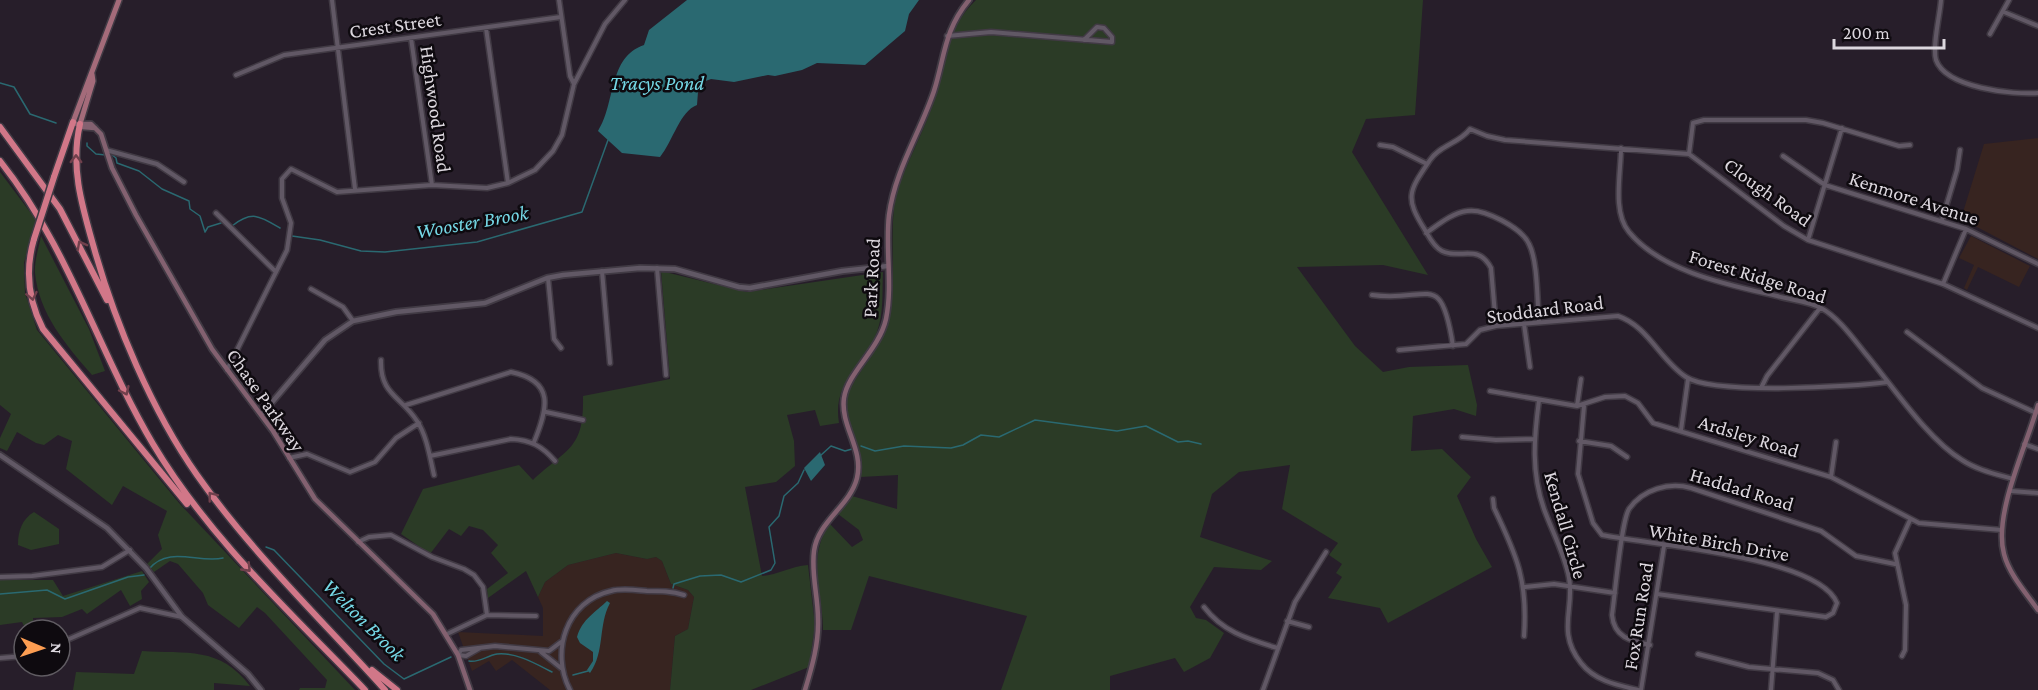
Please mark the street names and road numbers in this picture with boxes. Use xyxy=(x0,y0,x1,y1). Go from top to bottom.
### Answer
street label: Crest Street xyxy=(348,8,443,42)
street label: Highwood Road xyxy=(415,44,456,174)
street label: Clough Road xyxy=(1720,153,1816,232)
street label: Kenmore Avenue xyxy=(1846,167,1982,229)
street label: Park Road xyxy=(858,237,884,318)
street label: Forest Ridge Road xyxy=(1686,245,1830,308)
street label: Stoddard Road xyxy=(1485,291,1605,327)
street label: Chase Parkway xyxy=(222,344,310,457)
street label: Ardsley Road xyxy=(1696,410,1802,463)
street label: Haddad Road xyxy=(1687,463,1797,515)
street label: Kendall Circle xyxy=(1540,469,1592,581)
street label: White Birch Drive xyxy=(1647,519,1791,565)
street label: Fox Run Road xyxy=(1619,560,1657,671)

